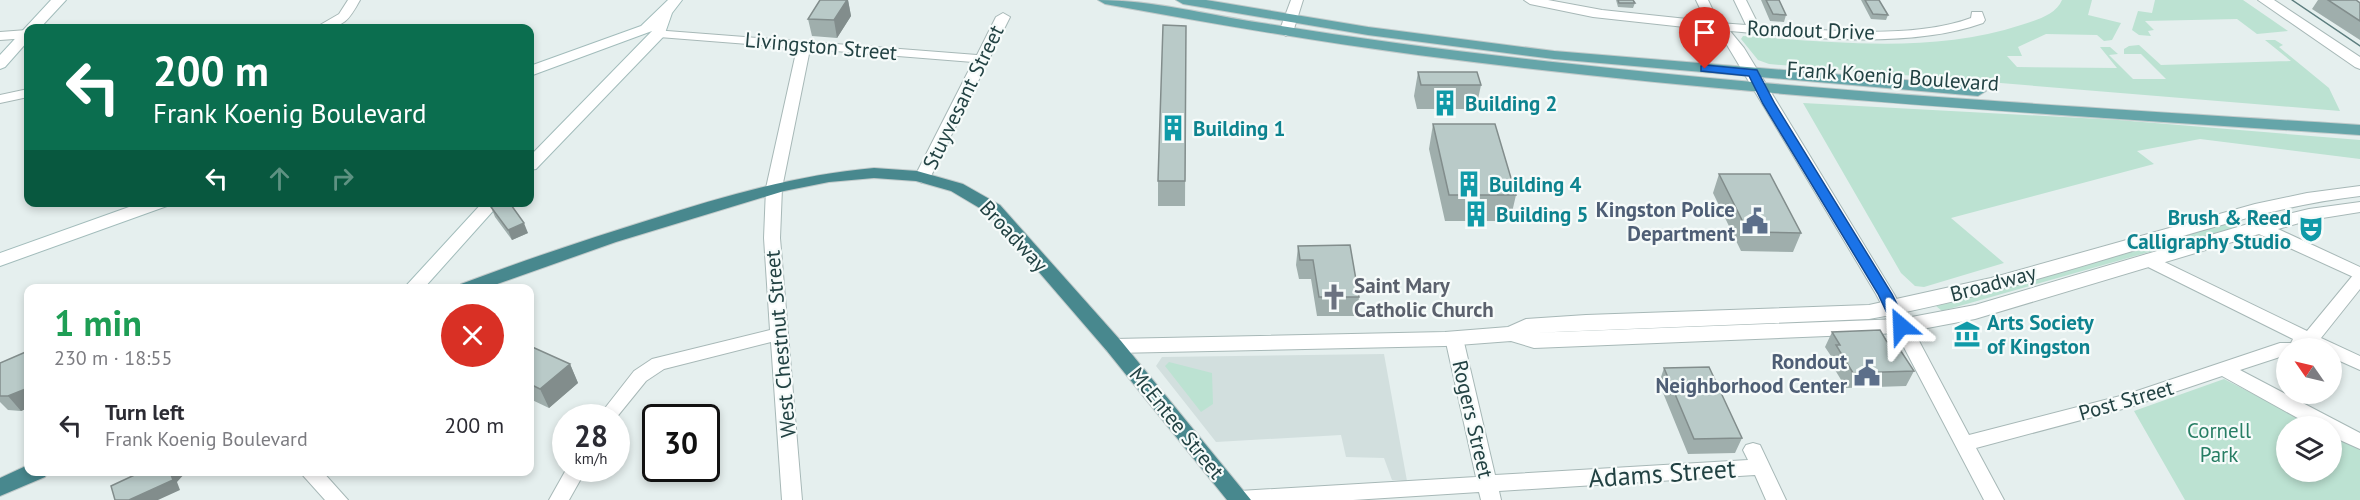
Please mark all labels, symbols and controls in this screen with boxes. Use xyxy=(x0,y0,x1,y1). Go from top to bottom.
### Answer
pin xyxy=(1679,7,1730,69)
street label: Rondout Drive xyxy=(1747,14,1875,46)
icon: arrive xyxy=(1688,16,1721,49)
street label: Stuyvesant Street xyxy=(916,20,1010,174)
street label: Livingston Street xyxy=(744,26,898,66)
text: 200 m xyxy=(153,43,269,98)
icon: left xyxy=(54,48,132,126)
street label: Frank Koenig Boulevard xyxy=(1786,55,2000,97)
building icon: Building 2 xyxy=(1430,88,1460,118)
place label: Building 2 xyxy=(1465,90,1557,117)
text: Frank Koenig Boulevard xyxy=(153,96,427,130)
building icon: Building 1 xyxy=(1158,113,1188,143)
place label: Building 1 xyxy=(1193,115,1285,142)
icon: left xyxy=(200,162,233,195)
icon: ahead xyxy=(263,162,296,195)
icon: right xyxy=(326,162,359,195)
building icon: Building 4 xyxy=(1454,169,1484,199)
place label: Building 4 xyxy=(1489,171,1582,198)
street label: Broadway xyxy=(974,195,1054,278)
place label: Kingston Police Department xyxy=(1596,196,1736,247)
building icon: Building 5 xyxy=(1461,199,1491,229)
place label: Building 5 xyxy=(1496,201,1588,228)
place label: Brush & Reed Calligraphy Studio xyxy=(2127,204,2291,255)
public building icon: Kingston Police Department xyxy=(1740,206,1770,236)
theatre icon: Brush & Reed Calligraphy Studio xyxy=(2296,214,2326,244)
street label: West Chestnut Street xyxy=(758,249,802,439)
street label: Broadway xyxy=(1947,259,2039,307)
place label: Saint Mary Catholic Church xyxy=(1354,272,1494,323)
church icon: Saint Mary Catholic Church xyxy=(1319,282,1349,312)
position arrow xyxy=(1869,294,1933,358)
text: 1 min xyxy=(54,299,142,346)
button: close xyxy=(441,304,504,367)
place label: Arts Society of Kingston xyxy=(1987,309,2095,360)
museum icon: Arts Society of Kingston xyxy=(1952,319,1982,349)
north arrow xyxy=(2276,338,2342,404)
map controls xyxy=(2276,338,2342,482)
text: 230 m · 18:55 xyxy=(54,345,172,371)
place label: Rondout Neighborhood Center xyxy=(1656,348,1848,399)
street label: Rogers Street xyxy=(1446,358,1500,480)
public building icon: Rondout Neighborhood Center xyxy=(1852,358,1882,388)
street label: McEntee Street xyxy=(1124,362,1230,484)
street label: Post Street xyxy=(2075,374,2177,426)
text: Turn left xyxy=(105,398,185,426)
speed limit sign: 30 xyxy=(642,404,720,482)
icon: left xyxy=(54,409,87,442)
text: 200 m xyxy=(444,411,504,439)
text: 28 xyxy=(574,416,608,455)
button: layers xyxy=(2276,416,2342,482)
park label: Cornell Park xyxy=(2187,417,2251,468)
text: Frank Koenig Boulevard xyxy=(105,426,308,452)
text: km/h xyxy=(575,449,607,468)
street label: Adams Street xyxy=(1587,451,1737,495)

